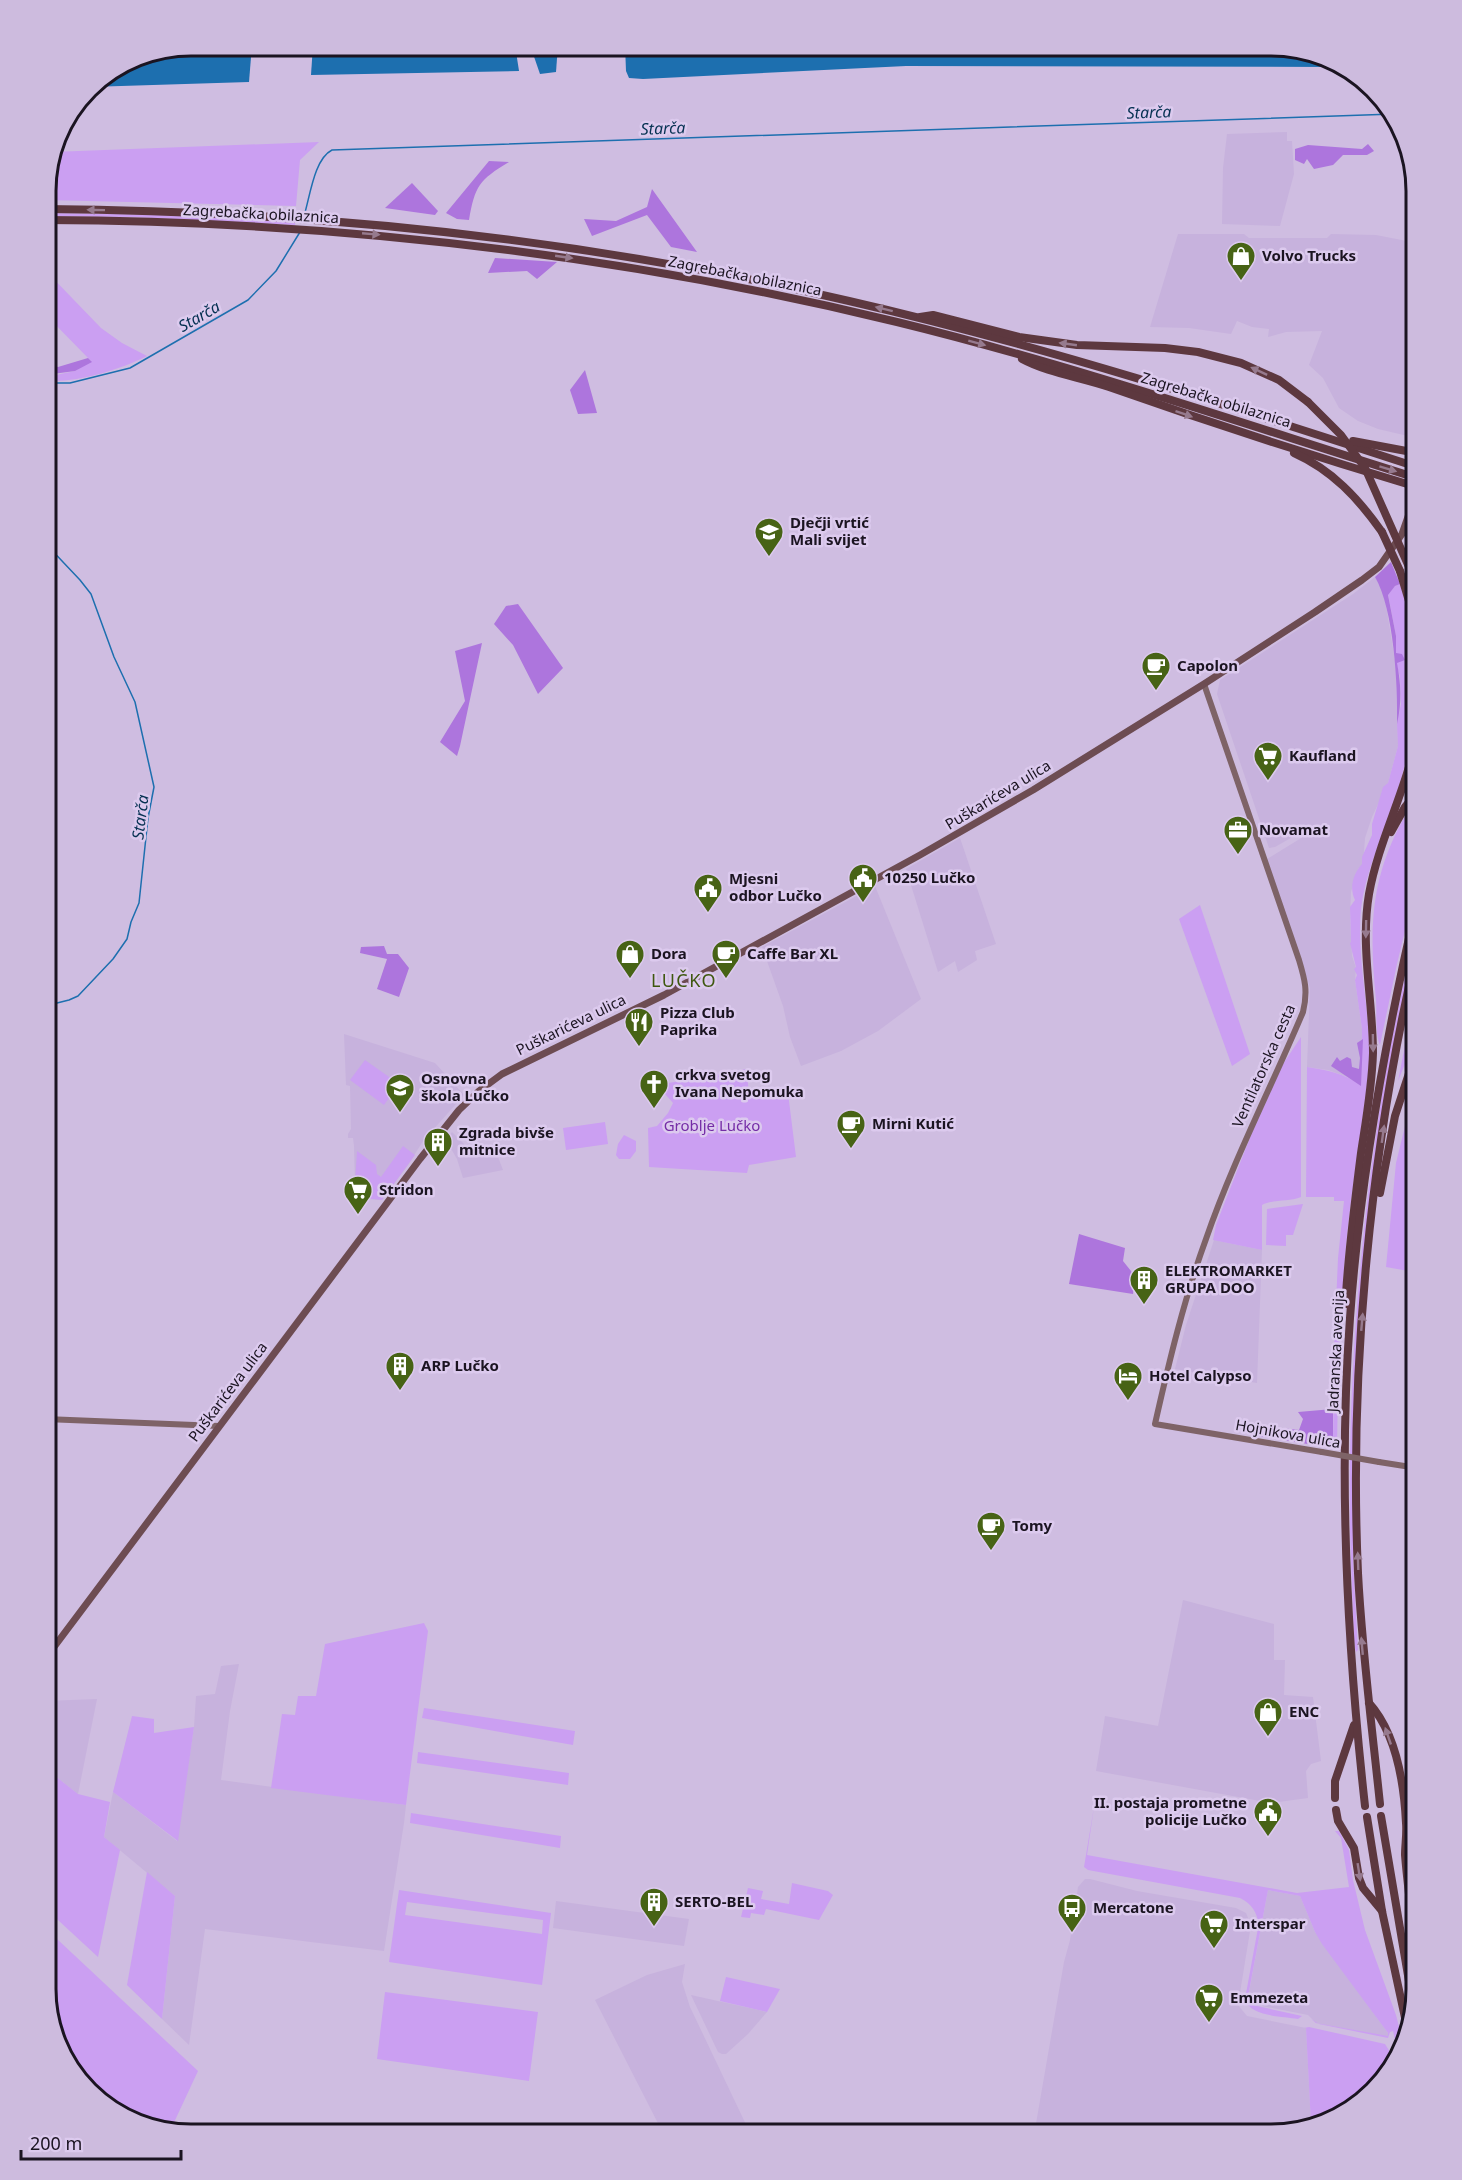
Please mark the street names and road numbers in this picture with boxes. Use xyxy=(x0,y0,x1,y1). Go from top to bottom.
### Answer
street label: Zagrebačka obilaznica xyxy=(183,199,339,227)
street label: Zagrebačka obilaznica xyxy=(667,250,824,300)
street label: Zagrebačka obilaznica xyxy=(1139,367,1294,431)
street label: Puškarićeva ulica xyxy=(941,755,1054,834)
street label: Puškarićeva ulica xyxy=(512,989,629,1059)
street label: Ventilatorska cesta xyxy=(1227,1001,1299,1130)
street label: Jadranska avenija xyxy=(1322,1289,1348,1415)
street label: Puškarićeva ulica xyxy=(183,1337,271,1445)
street label: Hojnikova ulica xyxy=(1234,1414,1342,1452)

